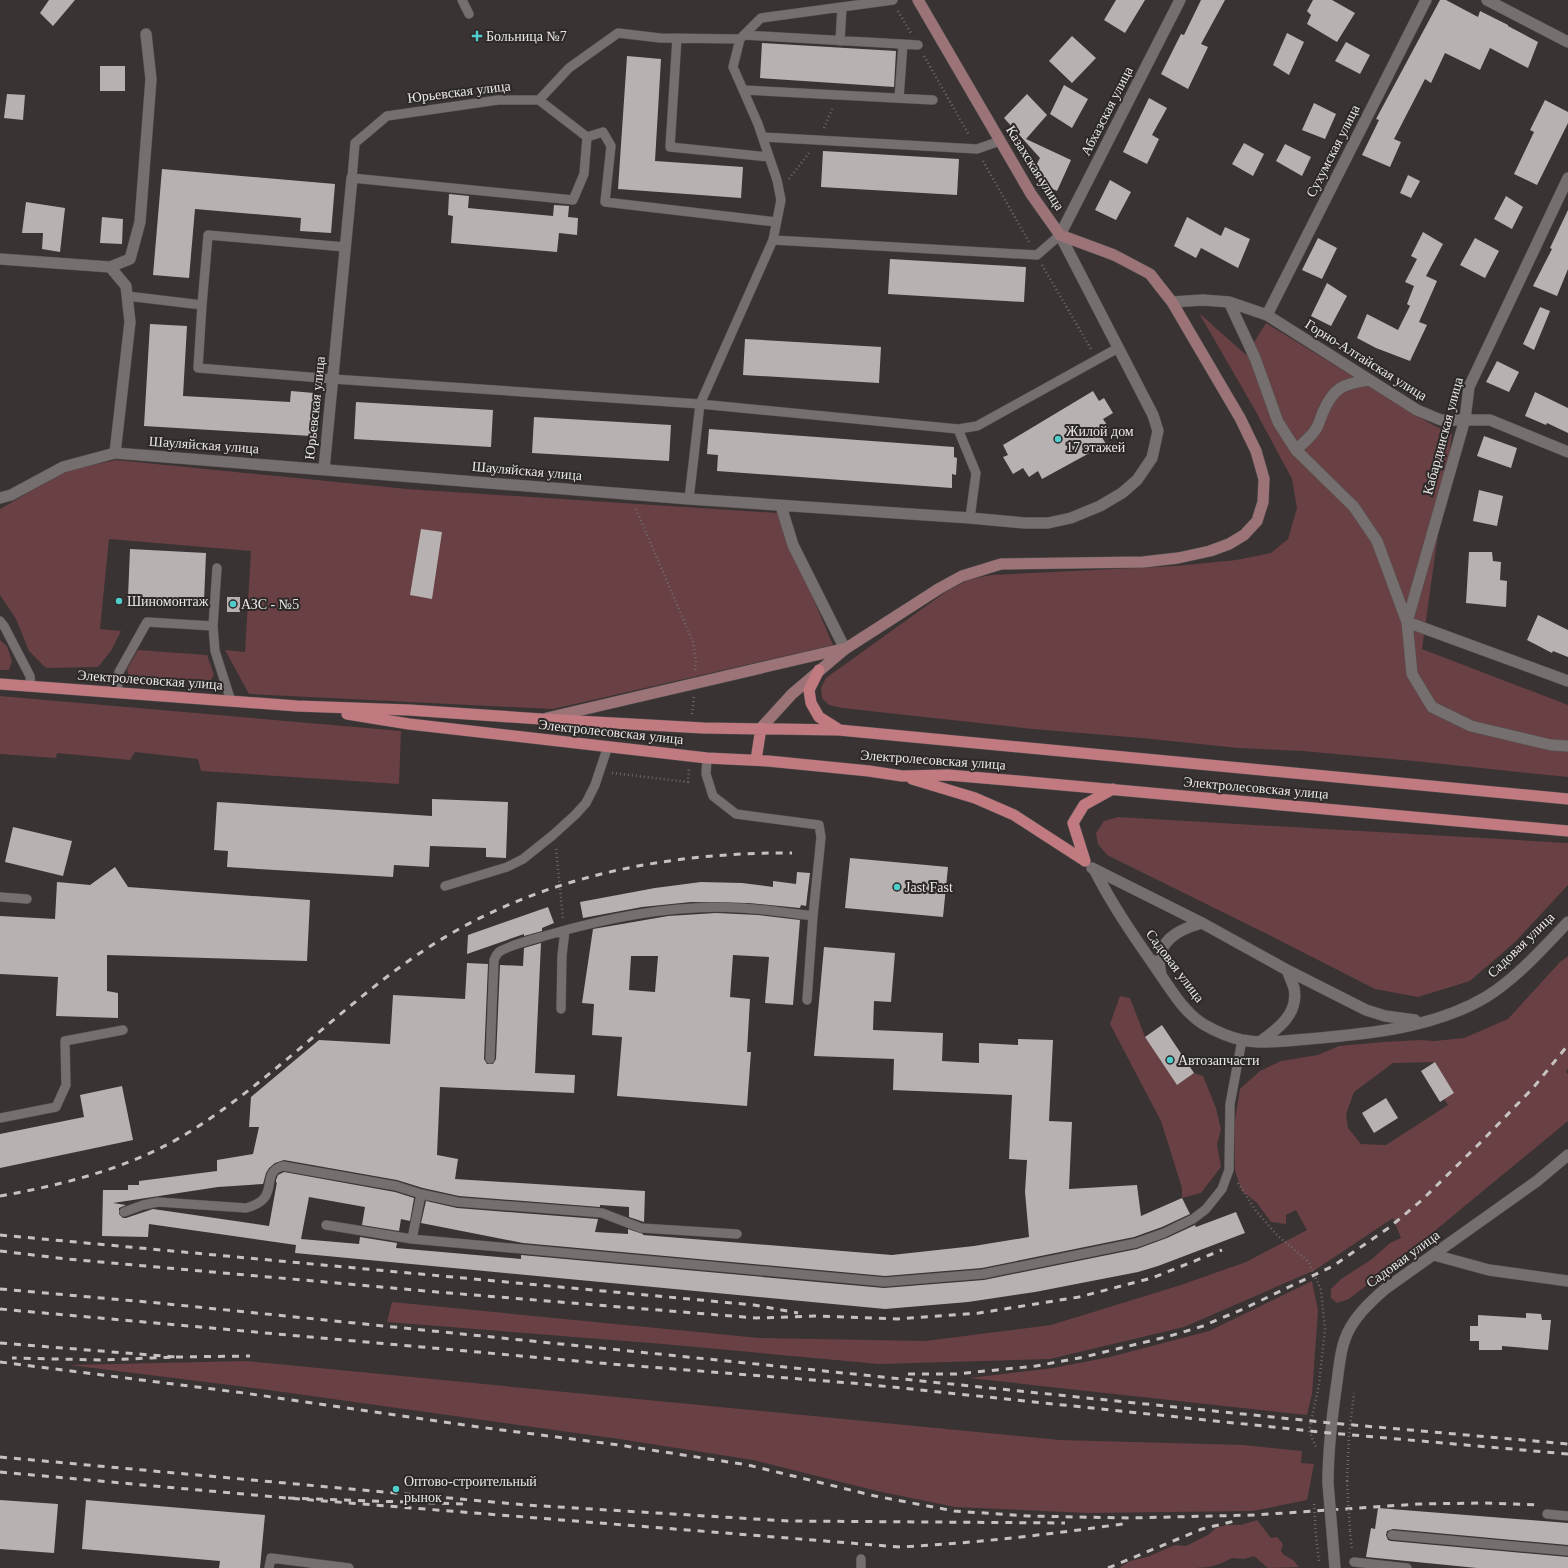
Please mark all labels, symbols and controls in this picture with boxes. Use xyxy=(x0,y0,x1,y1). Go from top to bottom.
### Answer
place label: Больница №7 xyxy=(486,29,567,44)
marker: Больница №7 xyxy=(471,30,483,42)
street label: Абхазская улица xyxy=(1078,63,1136,158)
street label: Юрьевская улица xyxy=(406,78,512,106)
street label: Сухумская улица xyxy=(1303,102,1363,200)
street label: Казахская улица xyxy=(1003,123,1068,214)
street label: Горно-Алтайская улица xyxy=(1302,316,1430,404)
street label: Юрьевская улица xyxy=(302,355,328,461)
street label: Кабардинская улица xyxy=(1420,375,1466,496)
place label: Жилой дом 17 этажей xyxy=(1066,424,1134,455)
street label: Шауляйская улица xyxy=(148,434,260,456)
marker: Жилой дом 17 этажей xyxy=(1053,434,1063,444)
street label: Шауляйская улица xyxy=(471,459,583,483)
place label: Шиномонтаж xyxy=(127,594,209,609)
marker: Шиномонтаж xyxy=(114,596,124,606)
place label: АЗС - №5 xyxy=(241,597,299,612)
marker: АЗС - №5 xyxy=(228,599,238,609)
street label: Электролесовская улица xyxy=(77,667,224,693)
street label: Электролесовская улица xyxy=(538,717,685,747)
street label: Электролесовская улица xyxy=(860,747,1007,773)
street label: Электролесовская улица xyxy=(1183,774,1330,802)
place label: Jast Fast xyxy=(905,880,953,895)
marker: Jast Fast xyxy=(892,882,902,892)
street label: Садовая улица xyxy=(1485,909,1558,981)
street label: Садовая улица xyxy=(1143,927,1208,1006)
place label: Автозапчасти xyxy=(1178,1053,1260,1068)
marker: Автозапчасти xyxy=(1165,1055,1175,1065)
street label: Садовая улица xyxy=(1363,1227,1443,1291)
place label: Оптово-строительный рынок xyxy=(404,1474,537,1505)
marker: Оптово-строительный рынок xyxy=(391,1484,401,1494)

